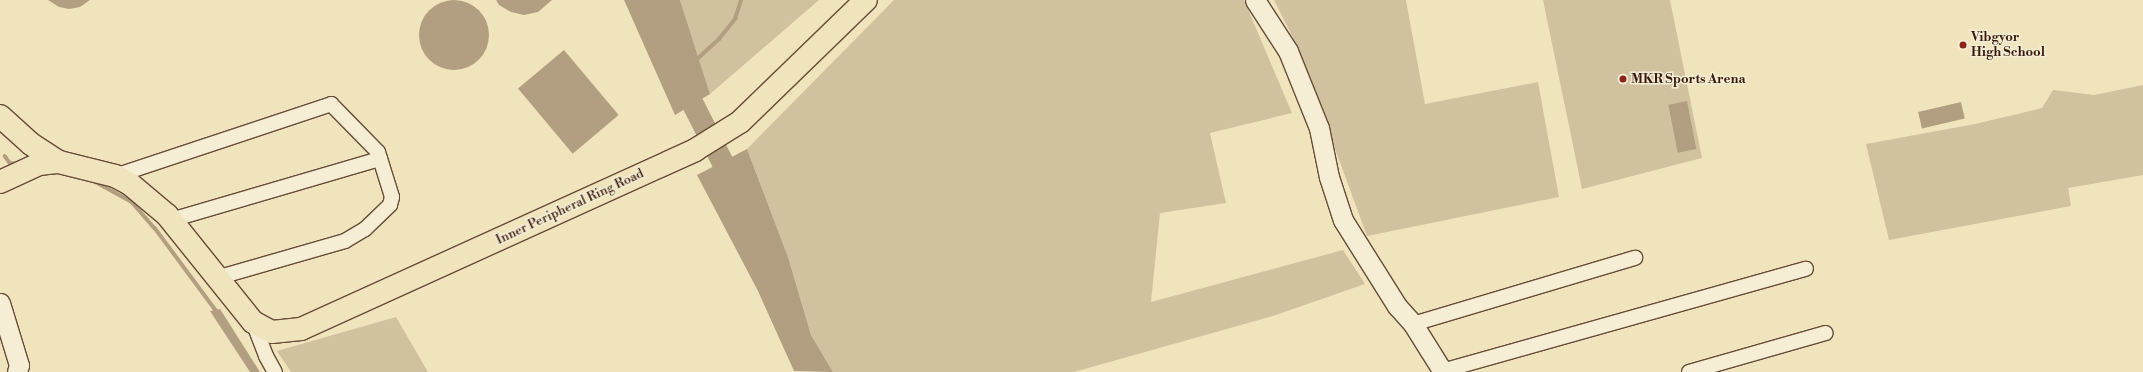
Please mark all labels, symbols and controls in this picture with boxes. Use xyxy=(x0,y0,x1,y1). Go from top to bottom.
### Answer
place label: Vibgyor High School xyxy=(1971,30,2045,61)
marker: Vibgyor High School xyxy=(1958,40,1968,50)
place label: MKR Sports Arena xyxy=(1631,71,1746,87)
marker: MKR Sports Arena xyxy=(1618,74,1628,84)
street label: Inner Peripheral Ring Road xyxy=(494,166,646,248)

